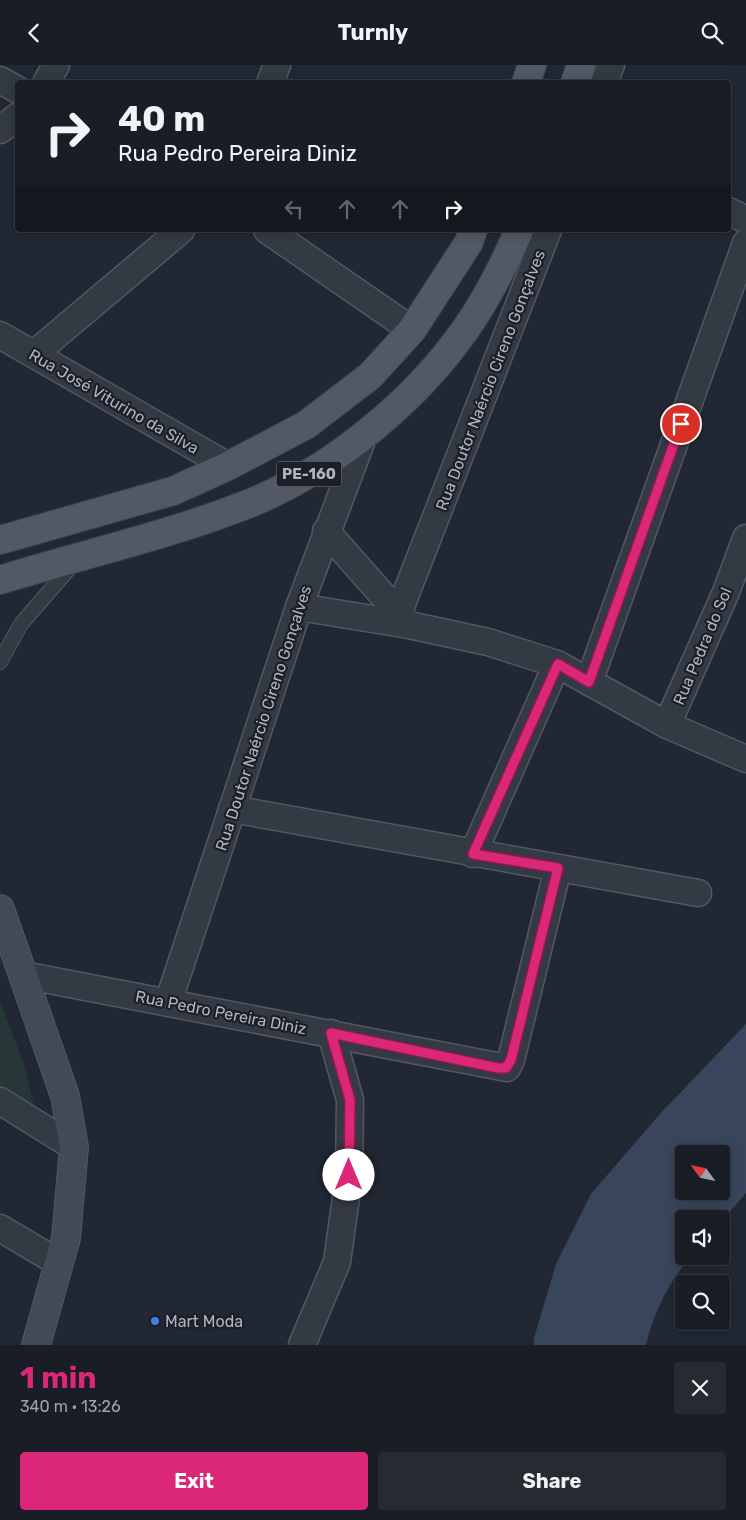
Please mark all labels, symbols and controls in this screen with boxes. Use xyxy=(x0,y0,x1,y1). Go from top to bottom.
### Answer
icon: back xyxy=(20,19,48,47)
text: Turnly xyxy=(338,19,408,46)
icon: search xyxy=(698,19,726,47)
text: 40 m xyxy=(118,98,205,140)
icon: right xyxy=(35,100,100,165)
text: Rua Pedro Pereira Diniz xyxy=(118,140,357,167)
icon: left xyxy=(280,195,308,223)
icon: ahead xyxy=(333,195,361,223)
icon: ahead xyxy=(386,195,414,223)
icon: right xyxy=(439,195,467,223)
street label: Rua Doutor Naércio Cireno Gonçalves xyxy=(432,247,549,513)
street label: Rua José Viturino da Silva xyxy=(25,345,202,458)
pin xyxy=(660,403,702,445)
icon: arrive xyxy=(667,410,695,438)
road number: PE-160 xyxy=(276,461,342,487)
street label: Rua Doutor Naércio Cireno Gonçalves xyxy=(212,583,315,853)
street label: Rua Pedra do Sol xyxy=(669,585,736,708)
street label: Rua Pedro Pereira Diniz xyxy=(134,987,308,1038)
north arrow xyxy=(675,1145,730,1200)
map controls xyxy=(675,1145,730,1330)
position arrow xyxy=(322,1148,374,1200)
button: sound xyxy=(675,1210,730,1265)
button: search xyxy=(675,1275,730,1330)
place label: Mart Moda xyxy=(165,1312,243,1331)
marker: Mart Moda xyxy=(149,1315,161,1327)
text: 1 min xyxy=(20,1360,97,1396)
button: close xyxy=(674,1362,726,1414)
text: 340 m · 13:26 xyxy=(20,1397,121,1416)
button: Exit xyxy=(20,1452,368,1510)
button: Share xyxy=(378,1452,726,1510)

